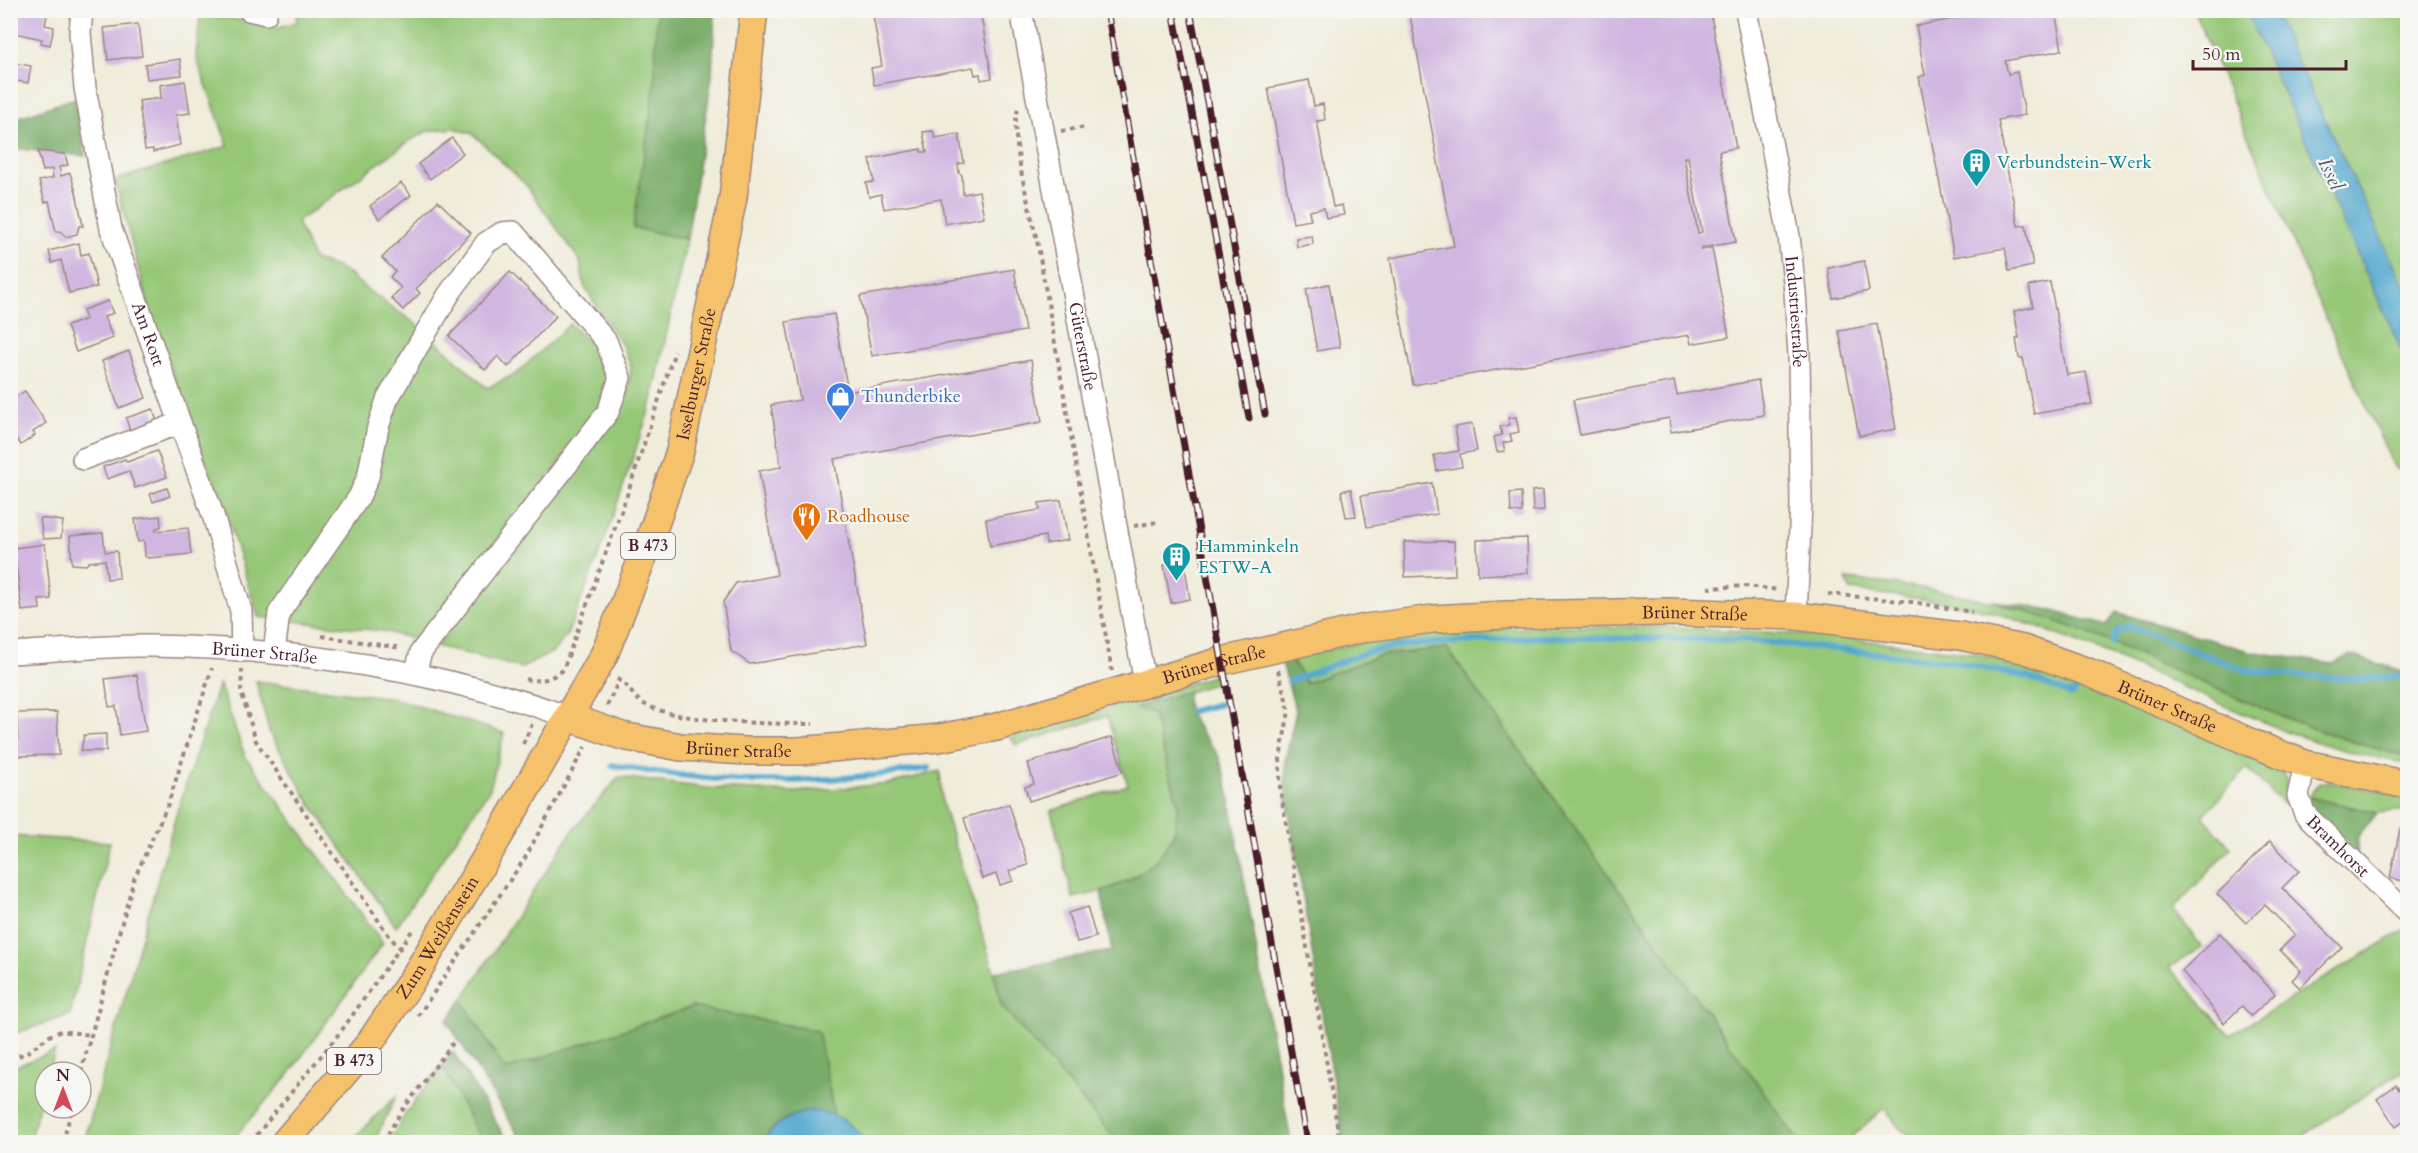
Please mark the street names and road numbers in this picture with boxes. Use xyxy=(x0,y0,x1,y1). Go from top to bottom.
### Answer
street label: Industriestraße xyxy=(1779,254,1812,368)
street label: Am Rott xyxy=(125,298,171,370)
street label: Güterstraße xyxy=(1063,300,1103,393)
street label: Isselburger Straße xyxy=(670,306,722,443)
road number: B 473 xyxy=(621,533,675,559)
street label: Brüner Straße xyxy=(1641,599,1749,627)
street label: Brüner Straße xyxy=(211,636,319,670)
street label: Brüner Straße xyxy=(1159,639,1268,690)
street label: Brüner Straße xyxy=(2113,674,2221,739)
street label: Brüner Straße xyxy=(685,735,792,764)
street label: Bramhorst xyxy=(2301,809,2375,883)
street label: Zum Weißenstein xyxy=(390,870,485,1004)
road number: B 473 xyxy=(327,1048,381,1074)

